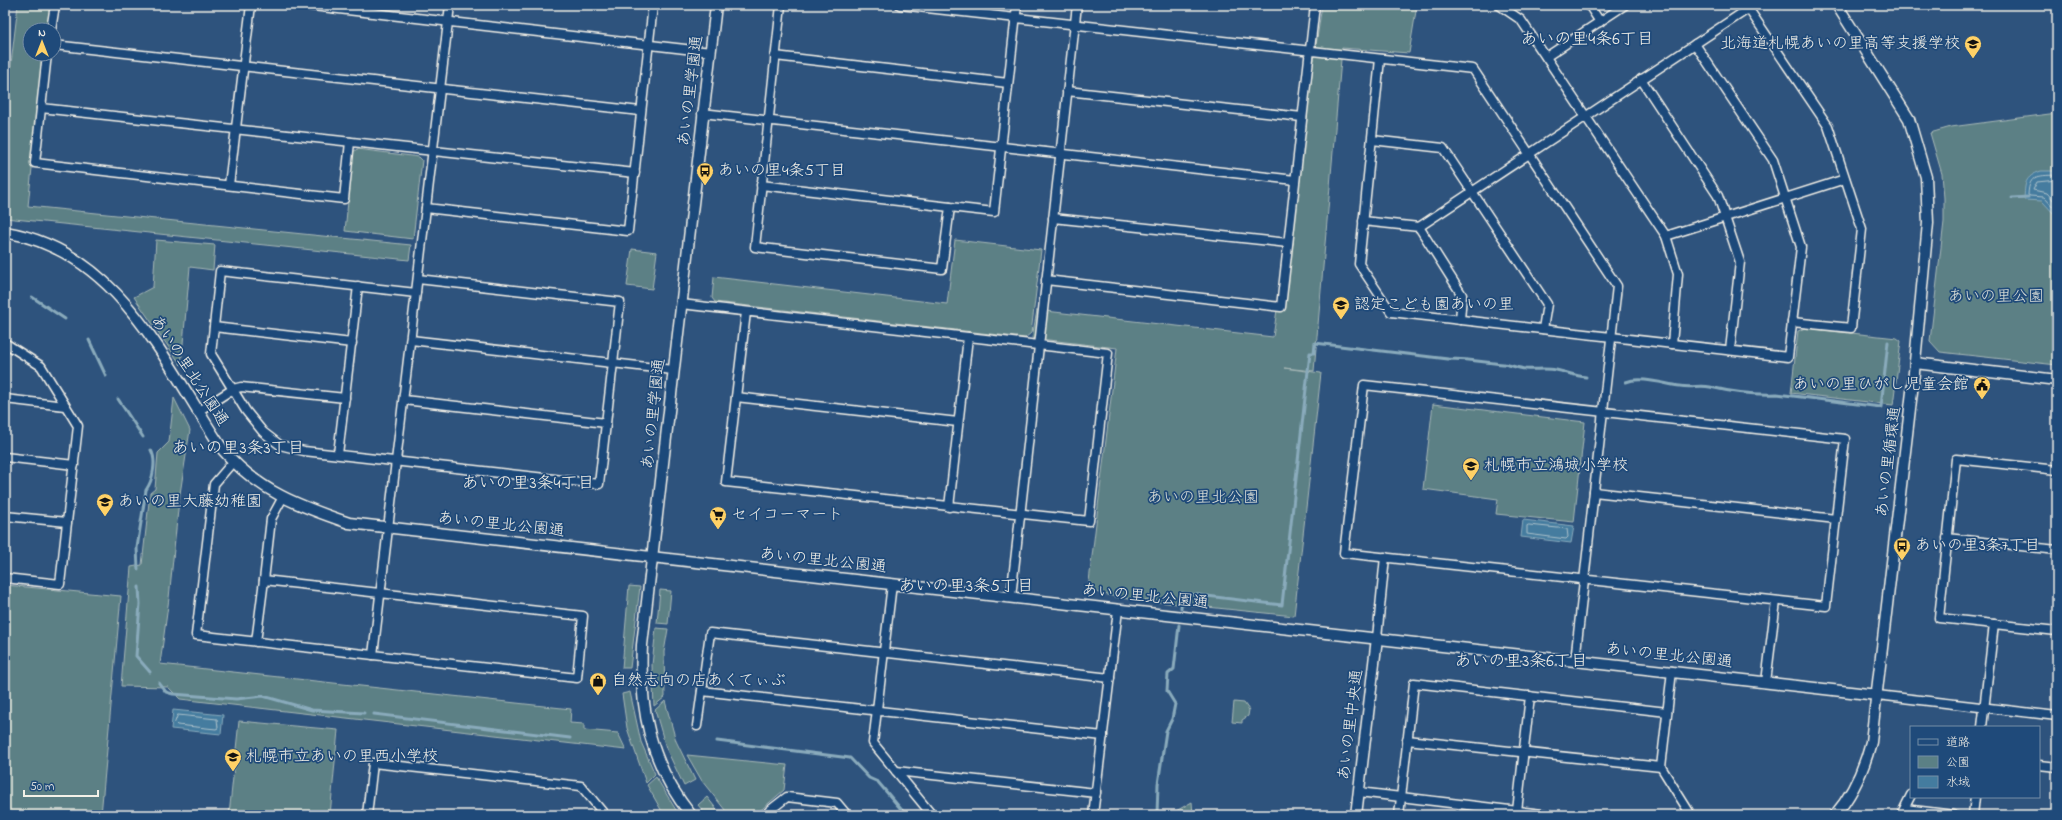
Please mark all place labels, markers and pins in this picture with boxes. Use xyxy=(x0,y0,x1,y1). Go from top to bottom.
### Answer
place label: 北海道札幌あいの里高等支援学校 xyxy=(1720,32,1960,56)
school or university icon: 北海道札幌あいの里高等支援学校 xyxy=(1963,34,1983,59)
place label: あいの里4条5丁目 xyxy=(718,159,846,183)
bus stop icon: あいの里4条5丁目 xyxy=(695,161,715,186)
place label: 認定こども園あいの里 xyxy=(1354,293,1514,317)
school or university icon: 認定こども園あいの里 xyxy=(1331,295,1351,320)
place label: あいの里ひがし児童会館 xyxy=(1793,373,1969,397)
public building icon: あいの里ひがし児童会館 xyxy=(1972,375,1992,400)
place label: 札幌市立鴻城小学校 xyxy=(1484,454,1628,478)
school or university icon: 札幌市立鴻城小学校 xyxy=(1461,456,1481,481)
place label: あいの里大藤幼稚園 xyxy=(118,490,262,514)
school or university icon: あいの里大藤幼稚園 xyxy=(95,492,115,517)
place label: セイコーマート xyxy=(731,503,843,527)
supermarket icon: セイコーマート xyxy=(708,505,728,530)
place label: あいの里3条7丁目 xyxy=(1915,534,2040,558)
bus stop icon: あいの里3条7丁目 xyxy=(1892,536,1912,561)
place label: 自然志向の店あくてぃぶ xyxy=(611,669,786,693)
shop icon: 自然志向の店あくてぃぶ xyxy=(588,671,608,696)
place label: 札幌市立あいの里西小学校 xyxy=(246,745,438,769)
school or university icon: 札幌市立あいの里西小学校 xyxy=(223,747,243,772)

